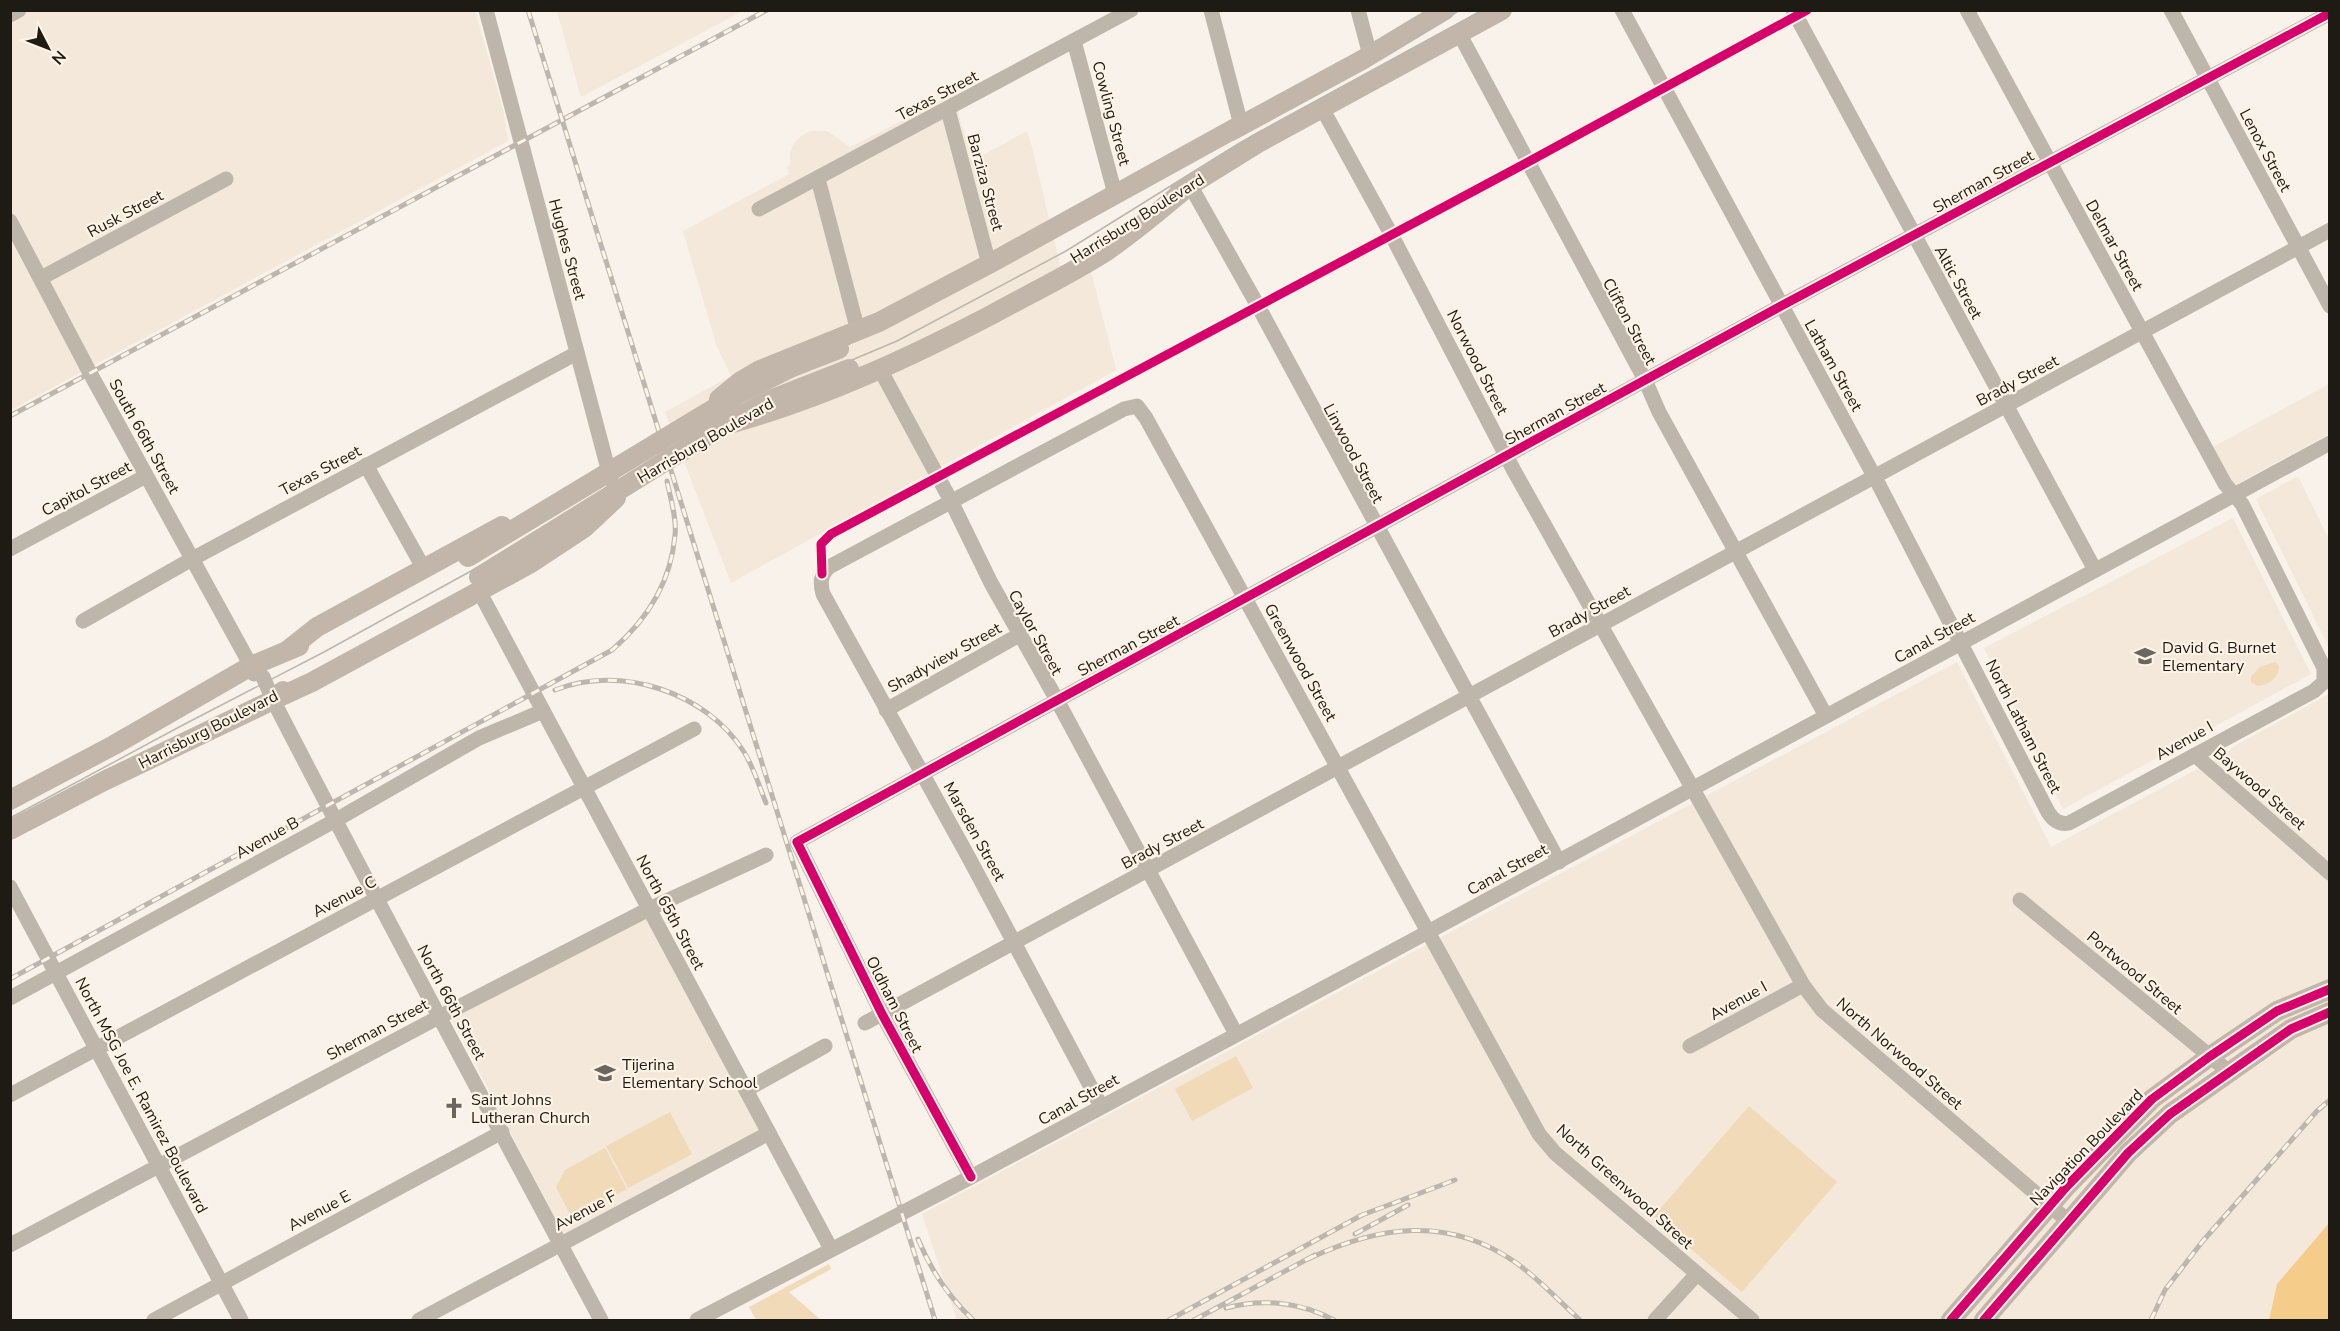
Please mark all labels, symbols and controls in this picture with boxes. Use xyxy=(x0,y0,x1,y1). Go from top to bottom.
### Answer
north arrow xyxy=(18,18,78,78)
text: N xyxy=(46,46,71,69)
street label: Cowling Street xyxy=(1087,59,1136,168)
street label: Texas Street xyxy=(893,65,982,127)
street label: Lenox Street xyxy=(2234,105,2296,196)
street label: Barziza Street xyxy=(962,131,1009,234)
street label: Sherman Street xyxy=(1929,145,2038,219)
street label: Harrisburg Boulevard xyxy=(1066,169,1209,269)
street label: Rusk Street xyxy=(84,184,168,243)
street label: Hughes Street xyxy=(543,196,591,303)
street label: Delmar Street xyxy=(2080,196,2148,295)
street label: Altic Street xyxy=(1929,242,1988,323)
street label: Clifton Street xyxy=(1597,274,1661,369)
street label: Norwood Street xyxy=(1441,306,1513,419)
street label: Latham Street xyxy=(1799,316,1868,416)
street label: Brady Street xyxy=(1972,350,2063,412)
street label: South 66th Street xyxy=(103,375,185,498)
street label: Sherman Street xyxy=(1501,377,1610,451)
street label: Harrisburg Boulevard xyxy=(633,393,778,489)
street label: Linwood Street xyxy=(1318,400,1389,507)
street label: Texas Street xyxy=(276,440,365,502)
street label: Capitol Street xyxy=(38,456,136,522)
street label: Brady Street xyxy=(1545,580,1635,643)
street label: Caylor Street xyxy=(1003,586,1068,679)
street label: Greenwood Street xyxy=(1259,600,1342,726)
street label: Canal Street xyxy=(1890,606,1979,669)
street label: Sherman Street xyxy=(1074,610,1184,682)
street label: Shadyview Street xyxy=(884,617,1006,698)
place label: David G. Burnet Elementary xyxy=(2162,637,2276,677)
school or university icon: David G. Burnet Elementary xyxy=(2133,644,2157,668)
street label: North Latham Street xyxy=(1980,656,2067,798)
street label: Harrisburg Boulevard xyxy=(135,685,282,775)
street label: Avenue I xyxy=(2152,716,2217,766)
street label: Baywood Street xyxy=(2208,742,2311,835)
street label: Marsden Street xyxy=(938,778,1011,885)
street label: Avenue B xyxy=(232,811,303,864)
street label: Brady Street xyxy=(1117,813,1208,875)
street label: Canal Street xyxy=(1463,838,1552,901)
street label: North 65th Street xyxy=(631,851,710,974)
street label: Avenue C xyxy=(309,871,380,923)
street label: Portwood Street xyxy=(2082,926,2187,1020)
street label: North 66th Street xyxy=(412,941,491,1064)
street label: Oldham Street xyxy=(860,953,928,1057)
street label: North MSG Joe E. Ramirez Boulevard xyxy=(69,974,213,1217)
street label: Avenue I xyxy=(1706,976,1771,1026)
street label: North Norwood Street xyxy=(1831,993,1968,1115)
street label: Sherman Street xyxy=(323,994,433,1066)
place label: Tijerina Elementary School xyxy=(622,1054,758,1094)
school or university icon: Tijerina Elementary School xyxy=(593,1061,617,1085)
street label: Canal Street xyxy=(1034,1068,1123,1131)
street label: Navigation Boulevard xyxy=(2025,1084,2148,1211)
place label: Saint Johns Lutheran Church xyxy=(471,1089,590,1129)
church icon: Saint Johns Lutheran Church xyxy=(442,1096,466,1120)
street label: North Greenwood Street xyxy=(1551,1119,1698,1254)
street label: Avenue E xyxy=(284,1185,355,1237)
street label: Avenue F xyxy=(551,1185,621,1236)

